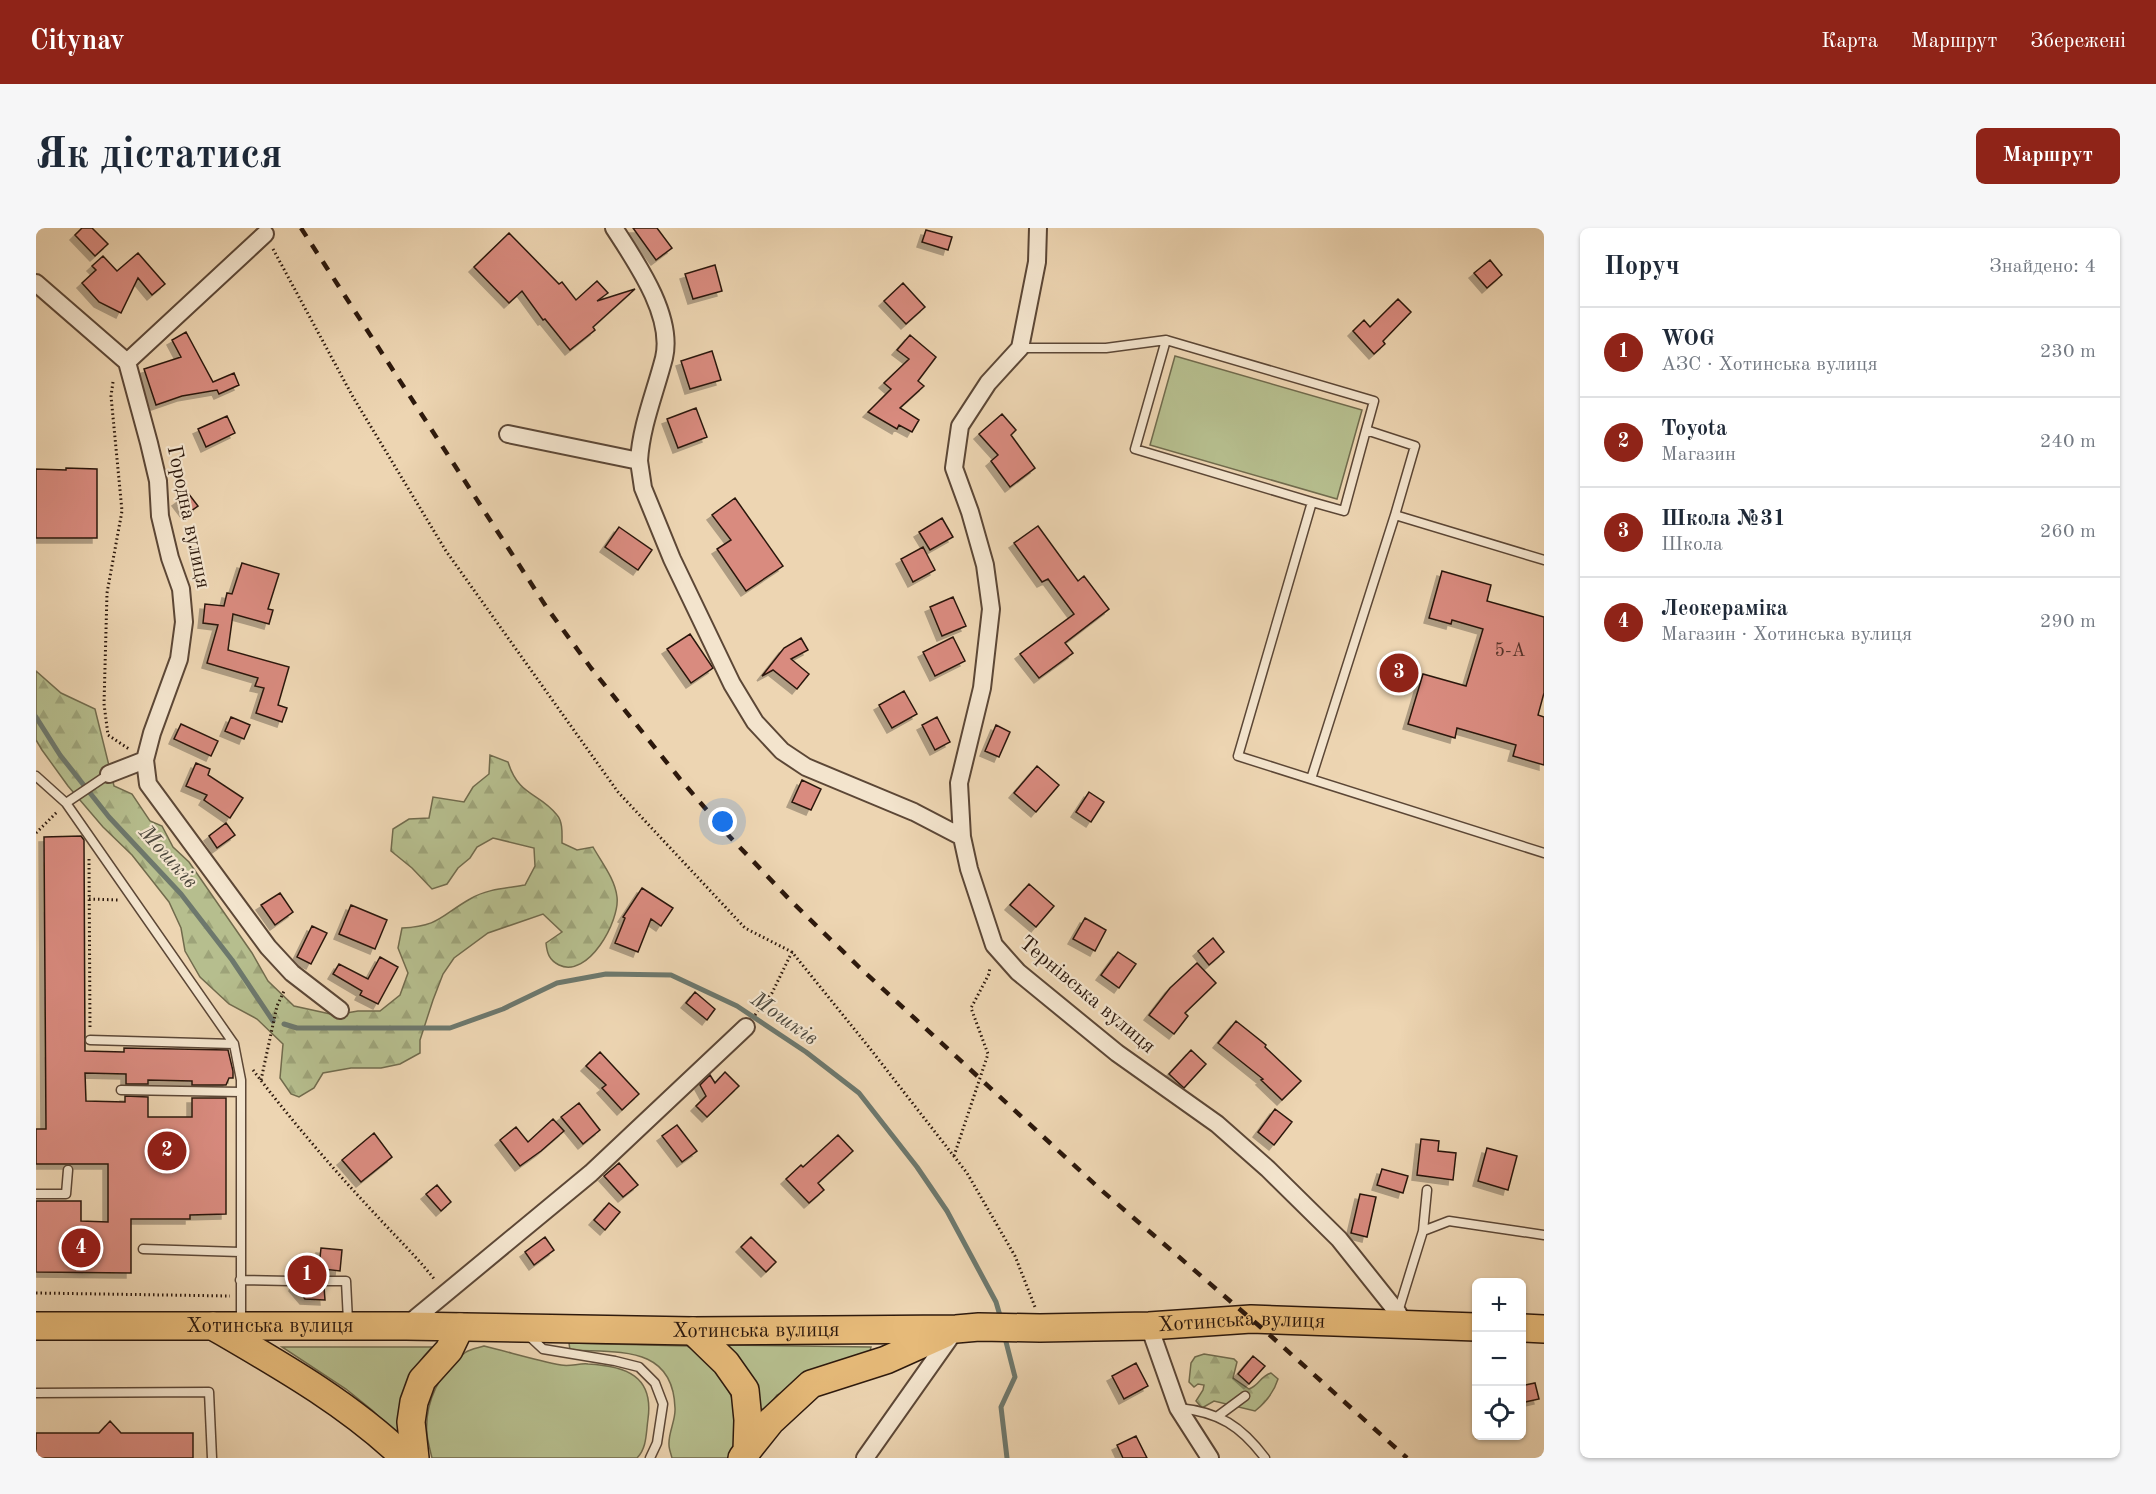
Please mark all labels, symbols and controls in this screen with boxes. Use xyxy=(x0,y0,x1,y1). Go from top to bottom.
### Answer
text: Citynav xyxy=(30,28,125,56)
text: Карта xyxy=(1821,31,1878,52)
text: Маршрут xyxy=(1911,31,1997,52)
text: Збережені xyxy=(2030,31,2126,52)
button: Маршрут xyxy=(1976,128,2120,184)
text: Як дістатися xyxy=(36,135,283,177)
text: Поруч xyxy=(1604,254,1680,280)
text: Знайдено: 4 xyxy=(1989,257,2096,277)
text: WOG xyxy=(1661,328,1715,350)
text: 1 xyxy=(1618,342,1629,362)
text: 230 m xyxy=(2040,342,2096,362)
text: АЗС · Хотинська вулиця xyxy=(1661,355,1878,375)
text: Toyota xyxy=(1661,418,1727,440)
text: 2 xyxy=(1618,432,1629,452)
text: 240 m xyxy=(2040,432,2096,452)
street label: Городна вулиця xyxy=(163,444,213,590)
text: Магазин xyxy=(1661,445,1736,465)
text: Школа №31 xyxy=(1661,508,1786,530)
text: 3 xyxy=(1618,522,1629,542)
text: 260 m xyxy=(2040,522,2096,542)
text: Школа xyxy=(1661,535,1723,555)
text: Леокераміка xyxy=(1661,598,1788,620)
text: 4 xyxy=(1618,612,1629,632)
text: 290 m xyxy=(2040,612,2096,632)
text: Магазин · Хотинська вулиця xyxy=(1661,625,1912,645)
house number: 5-А xyxy=(1495,642,1526,660)
pin: 3 xyxy=(1380,650,1418,696)
your location xyxy=(708,807,737,836)
water label: Мошків xyxy=(134,821,202,893)
street label: Тернівська вулиця xyxy=(1015,932,1159,1058)
water label: Мошків xyxy=(746,988,822,1050)
pin: 2 xyxy=(148,1128,186,1174)
pin: 4 xyxy=(62,1226,100,1270)
pin: 1 xyxy=(288,1252,326,1298)
map controls xyxy=(1472,1278,1526,1440)
button: + xyxy=(1472,1278,1526,1332)
street label: Хотинська вулиця xyxy=(1157,1308,1326,1336)
street label: Хотинська вулиця xyxy=(186,1316,354,1337)
street label: Хотинська вулиця xyxy=(672,1319,840,1342)
button: − xyxy=(1472,1332,1526,1386)
button: locate xyxy=(1472,1386,1526,1440)

